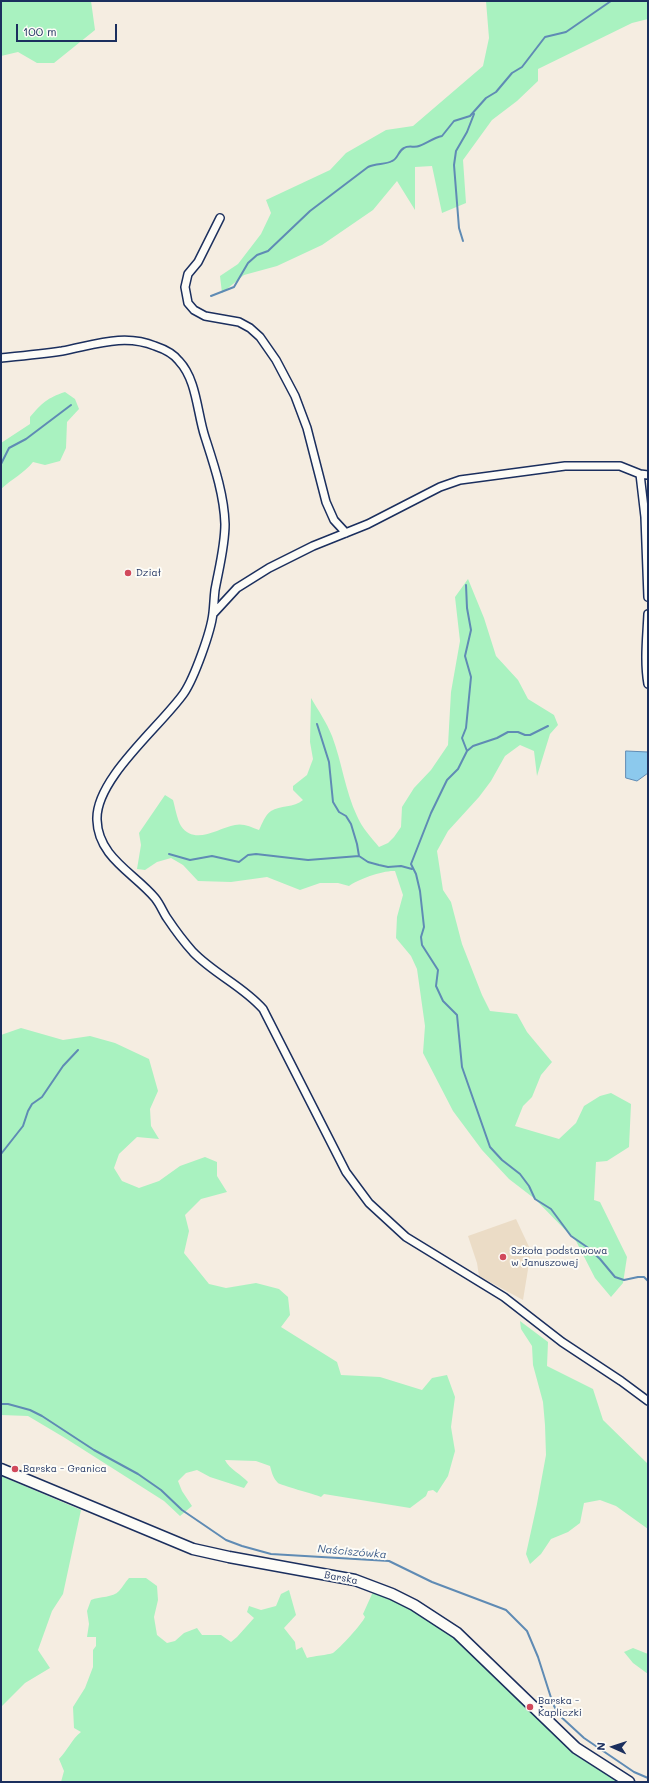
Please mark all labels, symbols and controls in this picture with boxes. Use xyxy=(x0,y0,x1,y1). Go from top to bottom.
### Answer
scale bar xyxy=(18,16,119,42)
text: 100 m xyxy=(23,23,57,39)
place label: Dział xyxy=(136,567,161,579)
marker: Dział xyxy=(123,568,133,578)
place label: Szkoła podstawowa w Januszowej xyxy=(511,1245,608,1268)
marker: Szkoła podstawowa w Januszowej xyxy=(498,1252,508,1262)
place label: Barska - Granica xyxy=(23,1463,107,1475)
marker: Barska - Granica xyxy=(10,1464,20,1474)
water label: Naściszówka xyxy=(317,1542,387,1562)
street label: Barska xyxy=(323,1569,359,1587)
place label: Barska - Kapliczki xyxy=(538,1695,582,1718)
marker: Barska - Kapliczki xyxy=(525,1702,535,1712)
north arrow xyxy=(593,1727,633,1767)
text: N xyxy=(593,1742,608,1751)

